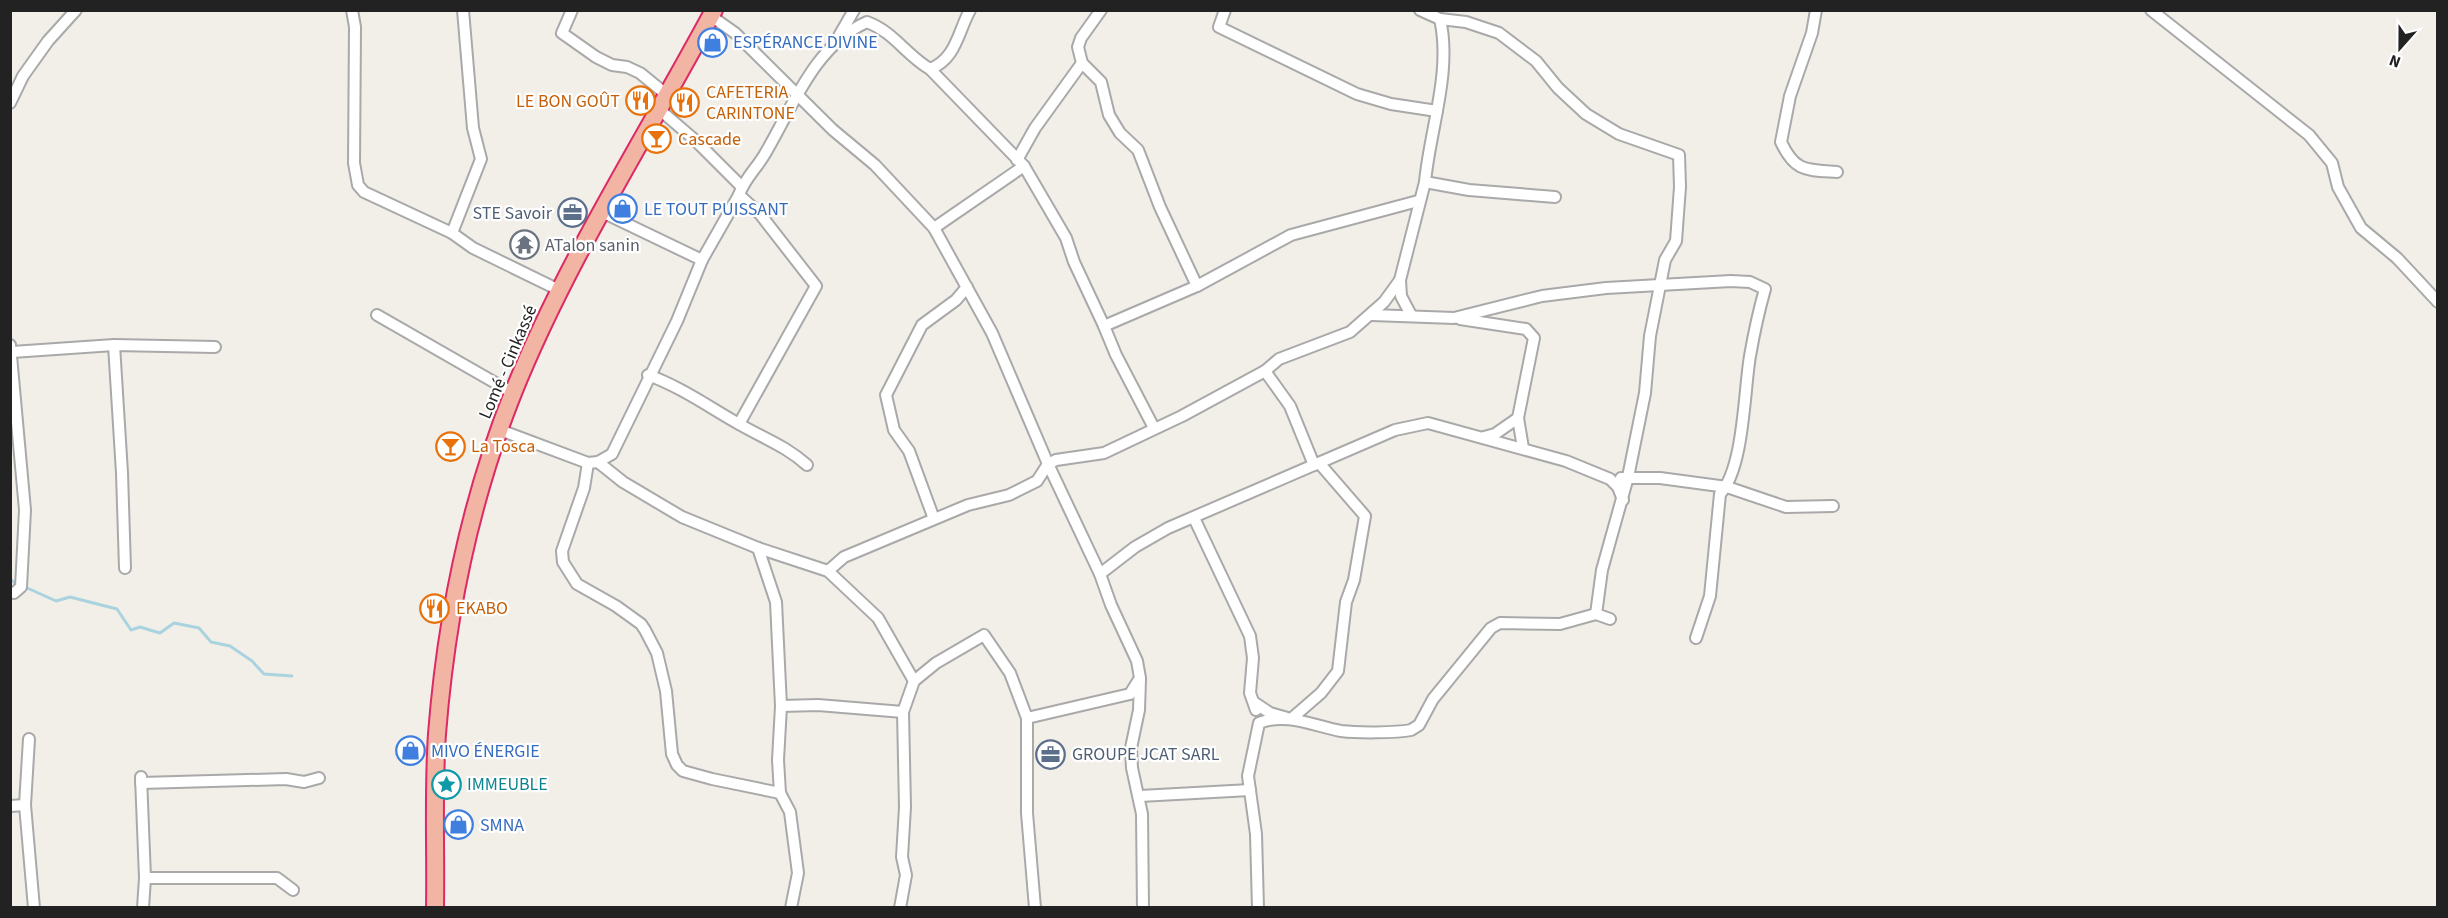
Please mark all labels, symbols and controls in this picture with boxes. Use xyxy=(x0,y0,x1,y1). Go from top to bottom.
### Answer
north arrow xyxy=(2370,18,2430,78)
shop icon: ESPÉRANCE DIVINE xyxy=(696,26,728,58)
place label: ESPÉRANCE DIVINE xyxy=(733,30,878,55)
text: N xyxy=(2386,49,2404,73)
place label: CAFETERIA CARINTONE xyxy=(706,80,795,126)
restaurant icon: LE BON GOÛT xyxy=(625,85,657,117)
restaurant icon: CAFETERIA CARINTONE xyxy=(669,86,701,118)
place label: LE BON GOÛT xyxy=(516,89,620,114)
bar icon: Cascade xyxy=(641,123,673,155)
place label: Cascade xyxy=(678,127,741,152)
shop icon: LE TOUT PUISSANT xyxy=(607,193,639,225)
office icon: STE Savoir xyxy=(557,197,589,229)
place label: LE TOUT PUISSANT xyxy=(644,197,789,222)
place label: STE Savoir xyxy=(473,201,553,226)
temple icon: ATalon sanin xyxy=(508,229,540,261)
place label: ATalon sanin xyxy=(545,233,640,258)
street label: Lomé - Cinkassé xyxy=(473,301,543,423)
bar icon: La Tosca xyxy=(434,430,466,462)
place label: La Tosca xyxy=(471,434,535,459)
restaurant icon: EKABO xyxy=(419,592,451,624)
place label: EKABO xyxy=(456,596,508,621)
shop icon: MIVO ÉNERGIE xyxy=(394,735,426,767)
office icon: GROUPE JCAT SARL xyxy=(1035,738,1067,770)
place label: MIVO ÉNERGIE xyxy=(431,739,540,764)
place label: GROUPE JCAT SARL xyxy=(1072,742,1220,767)
place icon: IMMEUBLE xyxy=(430,768,462,800)
place label: IMMEUBLE xyxy=(467,772,548,797)
shop icon: SMNA xyxy=(443,809,475,841)
place label: SMNA xyxy=(480,813,524,838)

